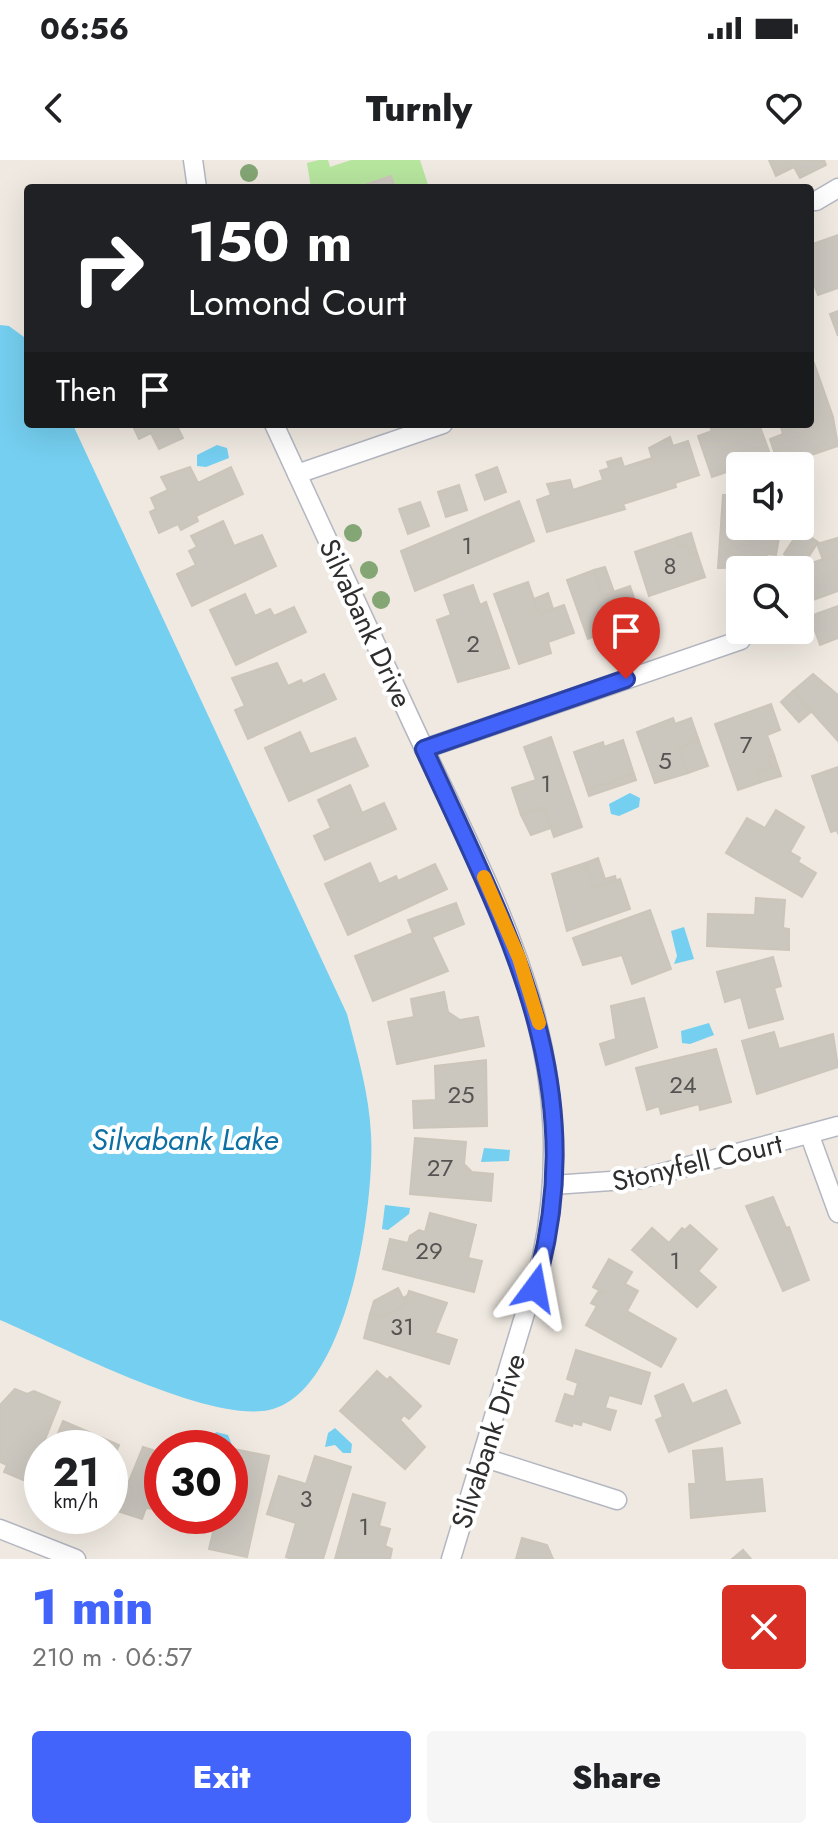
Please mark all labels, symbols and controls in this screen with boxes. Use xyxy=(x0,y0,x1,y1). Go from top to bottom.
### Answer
text: 06:56 xyxy=(40,7,129,50)
text: Turnly xyxy=(366,82,472,134)
icon: back xyxy=(32,86,76,130)
icon: heart xyxy=(762,86,806,130)
text: 150 m xyxy=(188,201,352,282)
icon: right xyxy=(56,216,160,320)
text: Lomond Court xyxy=(188,276,406,328)
icon: arrive xyxy=(133,368,177,412)
text: Then xyxy=(56,369,117,412)
map controls xyxy=(726,452,814,644)
button: sound xyxy=(726,452,814,540)
house number: 1 xyxy=(462,528,472,563)
street label: Silvabank Drive xyxy=(309,532,423,714)
house number: 8 xyxy=(663,548,677,583)
button: search xyxy=(726,556,814,644)
pin xyxy=(592,597,660,679)
icon: arrive xyxy=(604,609,648,653)
house number: 2 xyxy=(466,626,480,661)
house number: 7 xyxy=(740,727,753,762)
house number: 5 xyxy=(658,743,672,778)
house number: 1 xyxy=(541,766,551,801)
house number: 24 xyxy=(669,1067,697,1102)
house number: 25 xyxy=(447,1077,475,1112)
water label: Silvabank Lake xyxy=(92,1118,278,1161)
street label: Stonyfell Court xyxy=(608,1123,786,1202)
house number: 27 xyxy=(427,1150,454,1185)
house number: 29 xyxy=(415,1233,443,1268)
house number: 1 xyxy=(670,1243,680,1278)
position arrow xyxy=(493,1246,577,1330)
house number: 31 xyxy=(390,1309,414,1344)
street label: Silvabank Drive xyxy=(441,1348,536,1534)
speed limit sign: 30 xyxy=(144,1430,248,1534)
text: 21 xyxy=(53,1443,99,1501)
house number: 3 xyxy=(299,1481,313,1516)
text: km/h xyxy=(53,1487,99,1516)
house number: 1 xyxy=(359,1509,369,1544)
text: 1 min xyxy=(32,1573,153,1642)
button: close xyxy=(722,1585,806,1669)
text: 210 m · 06:57 xyxy=(32,1638,192,1676)
button: Exit xyxy=(32,1731,411,1823)
button: Share xyxy=(427,1731,806,1823)

